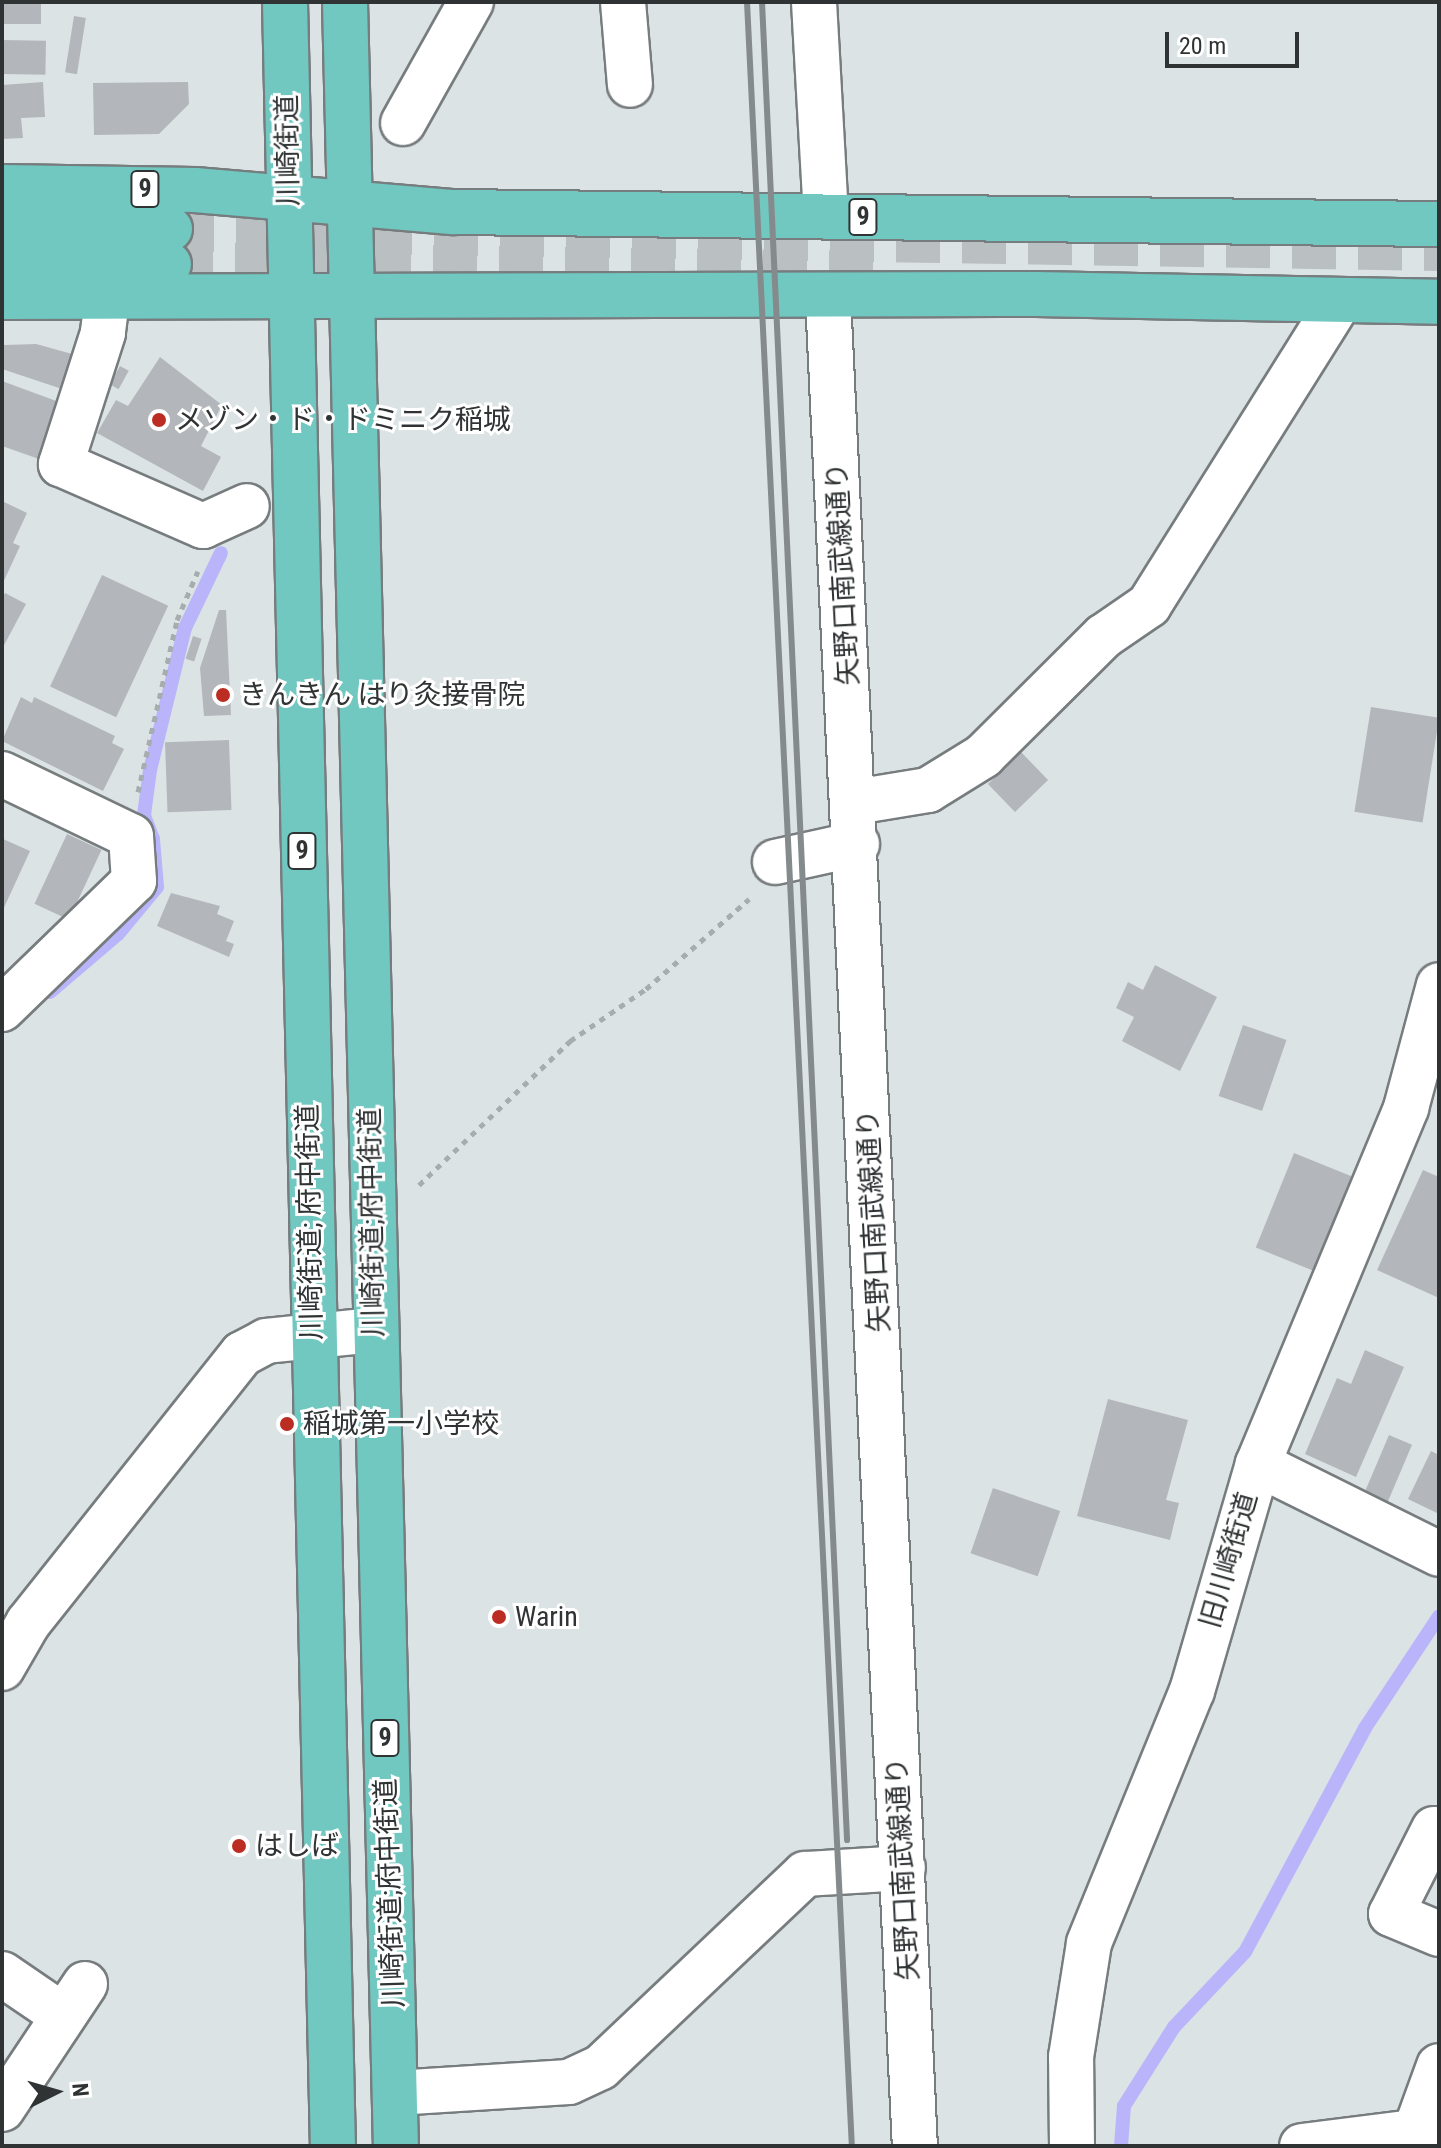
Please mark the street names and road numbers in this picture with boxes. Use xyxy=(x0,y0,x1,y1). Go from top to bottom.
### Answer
street label: 川崎街道 xyxy=(270,94,306,206)
road number: 9 xyxy=(129,167,161,211)
road number: 9 xyxy=(847,195,879,239)
street label: 矢野口南武線通り xyxy=(820,461,866,687)
road number: 9 xyxy=(286,829,318,873)
street label: 川崎街道; 府中街道 xyxy=(291,1104,329,1340)
street label: 川崎街道;府中街道 xyxy=(353,1107,391,1337)
street label: 矢野口南武線通り xyxy=(851,1108,897,1334)
street label: 旧川崎街道 xyxy=(1194,1488,1264,1632)
road number: 9 xyxy=(369,1716,401,1760)
street label: 矢野口南武線通り xyxy=(880,1756,926,1982)
street label: 川崎街道;府中街道 xyxy=(369,1778,411,2008)

